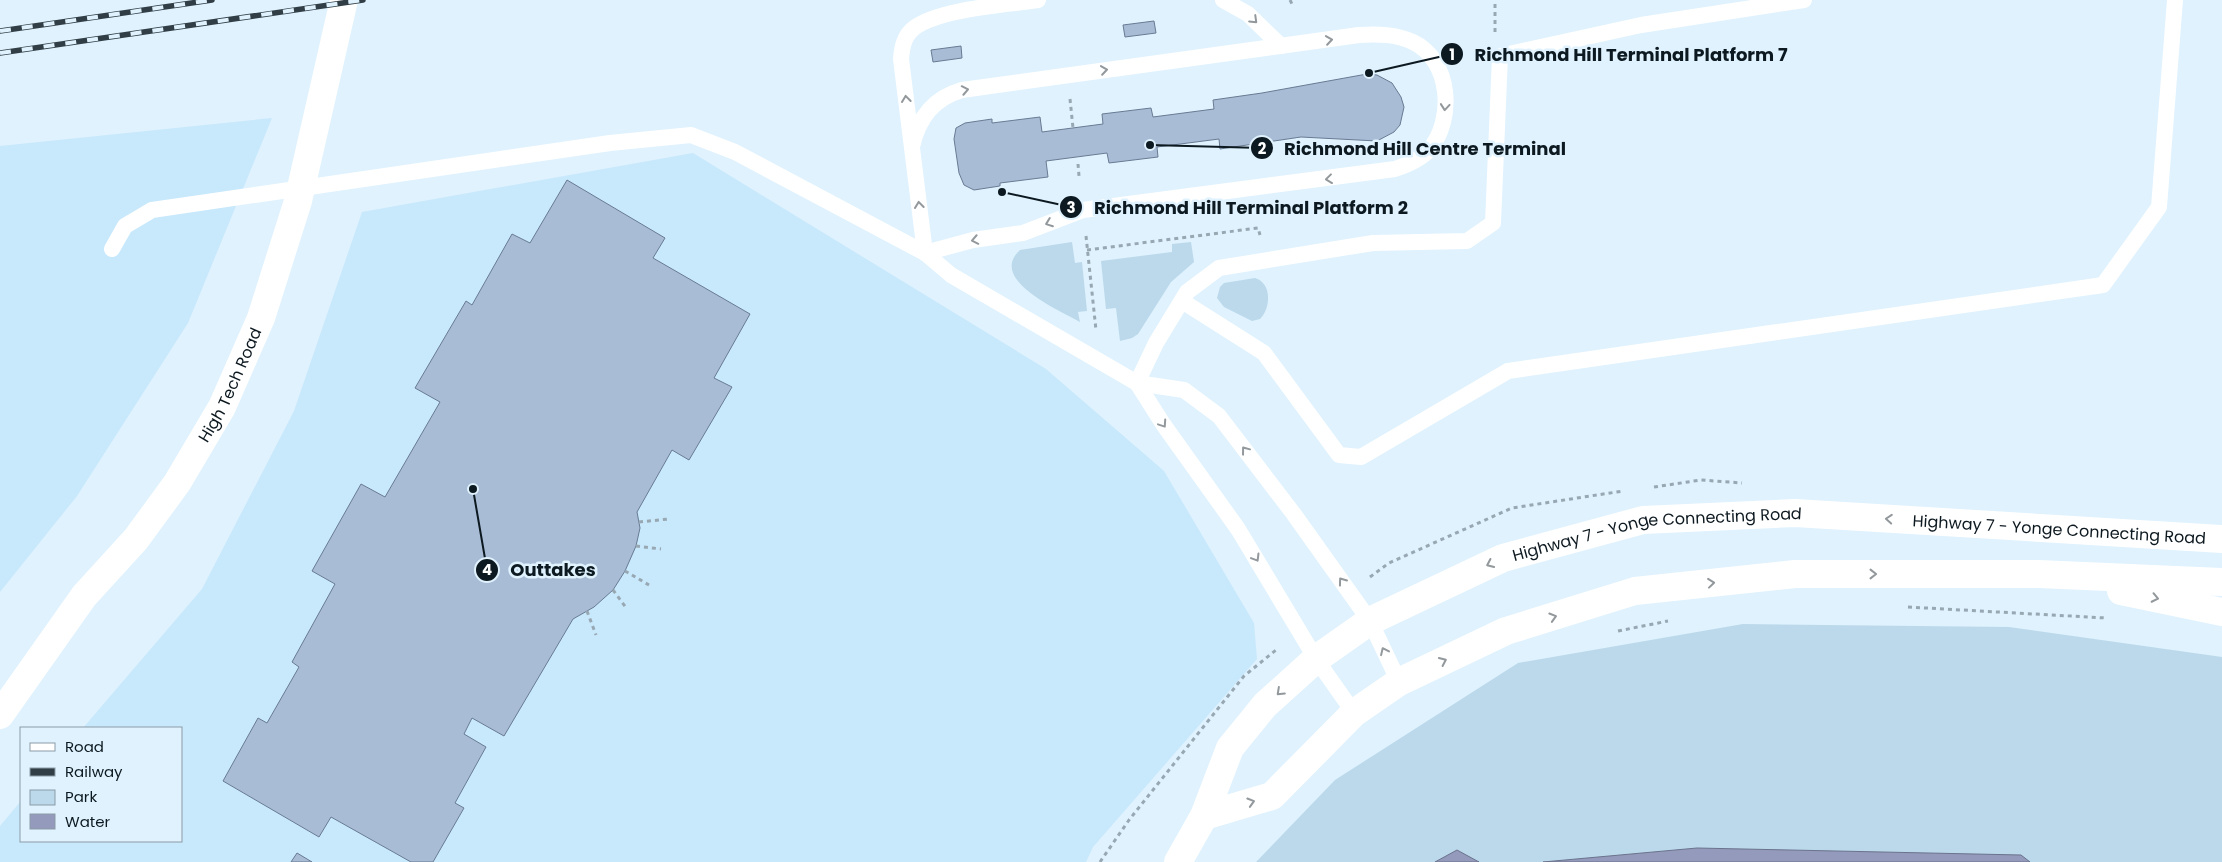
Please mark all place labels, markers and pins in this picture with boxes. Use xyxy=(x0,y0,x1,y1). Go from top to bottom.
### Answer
callout: Richmond Hill Terminal Platform 7 xyxy=(1439,38,1797,71)
callout: Richmond Hill Centre Terminal xyxy=(1249,132,1576,165)
callout: Richmond Hill Terminal Platform 2 xyxy=(1059,191,1418,224)
callout: Outtakes xyxy=(475,554,605,587)

